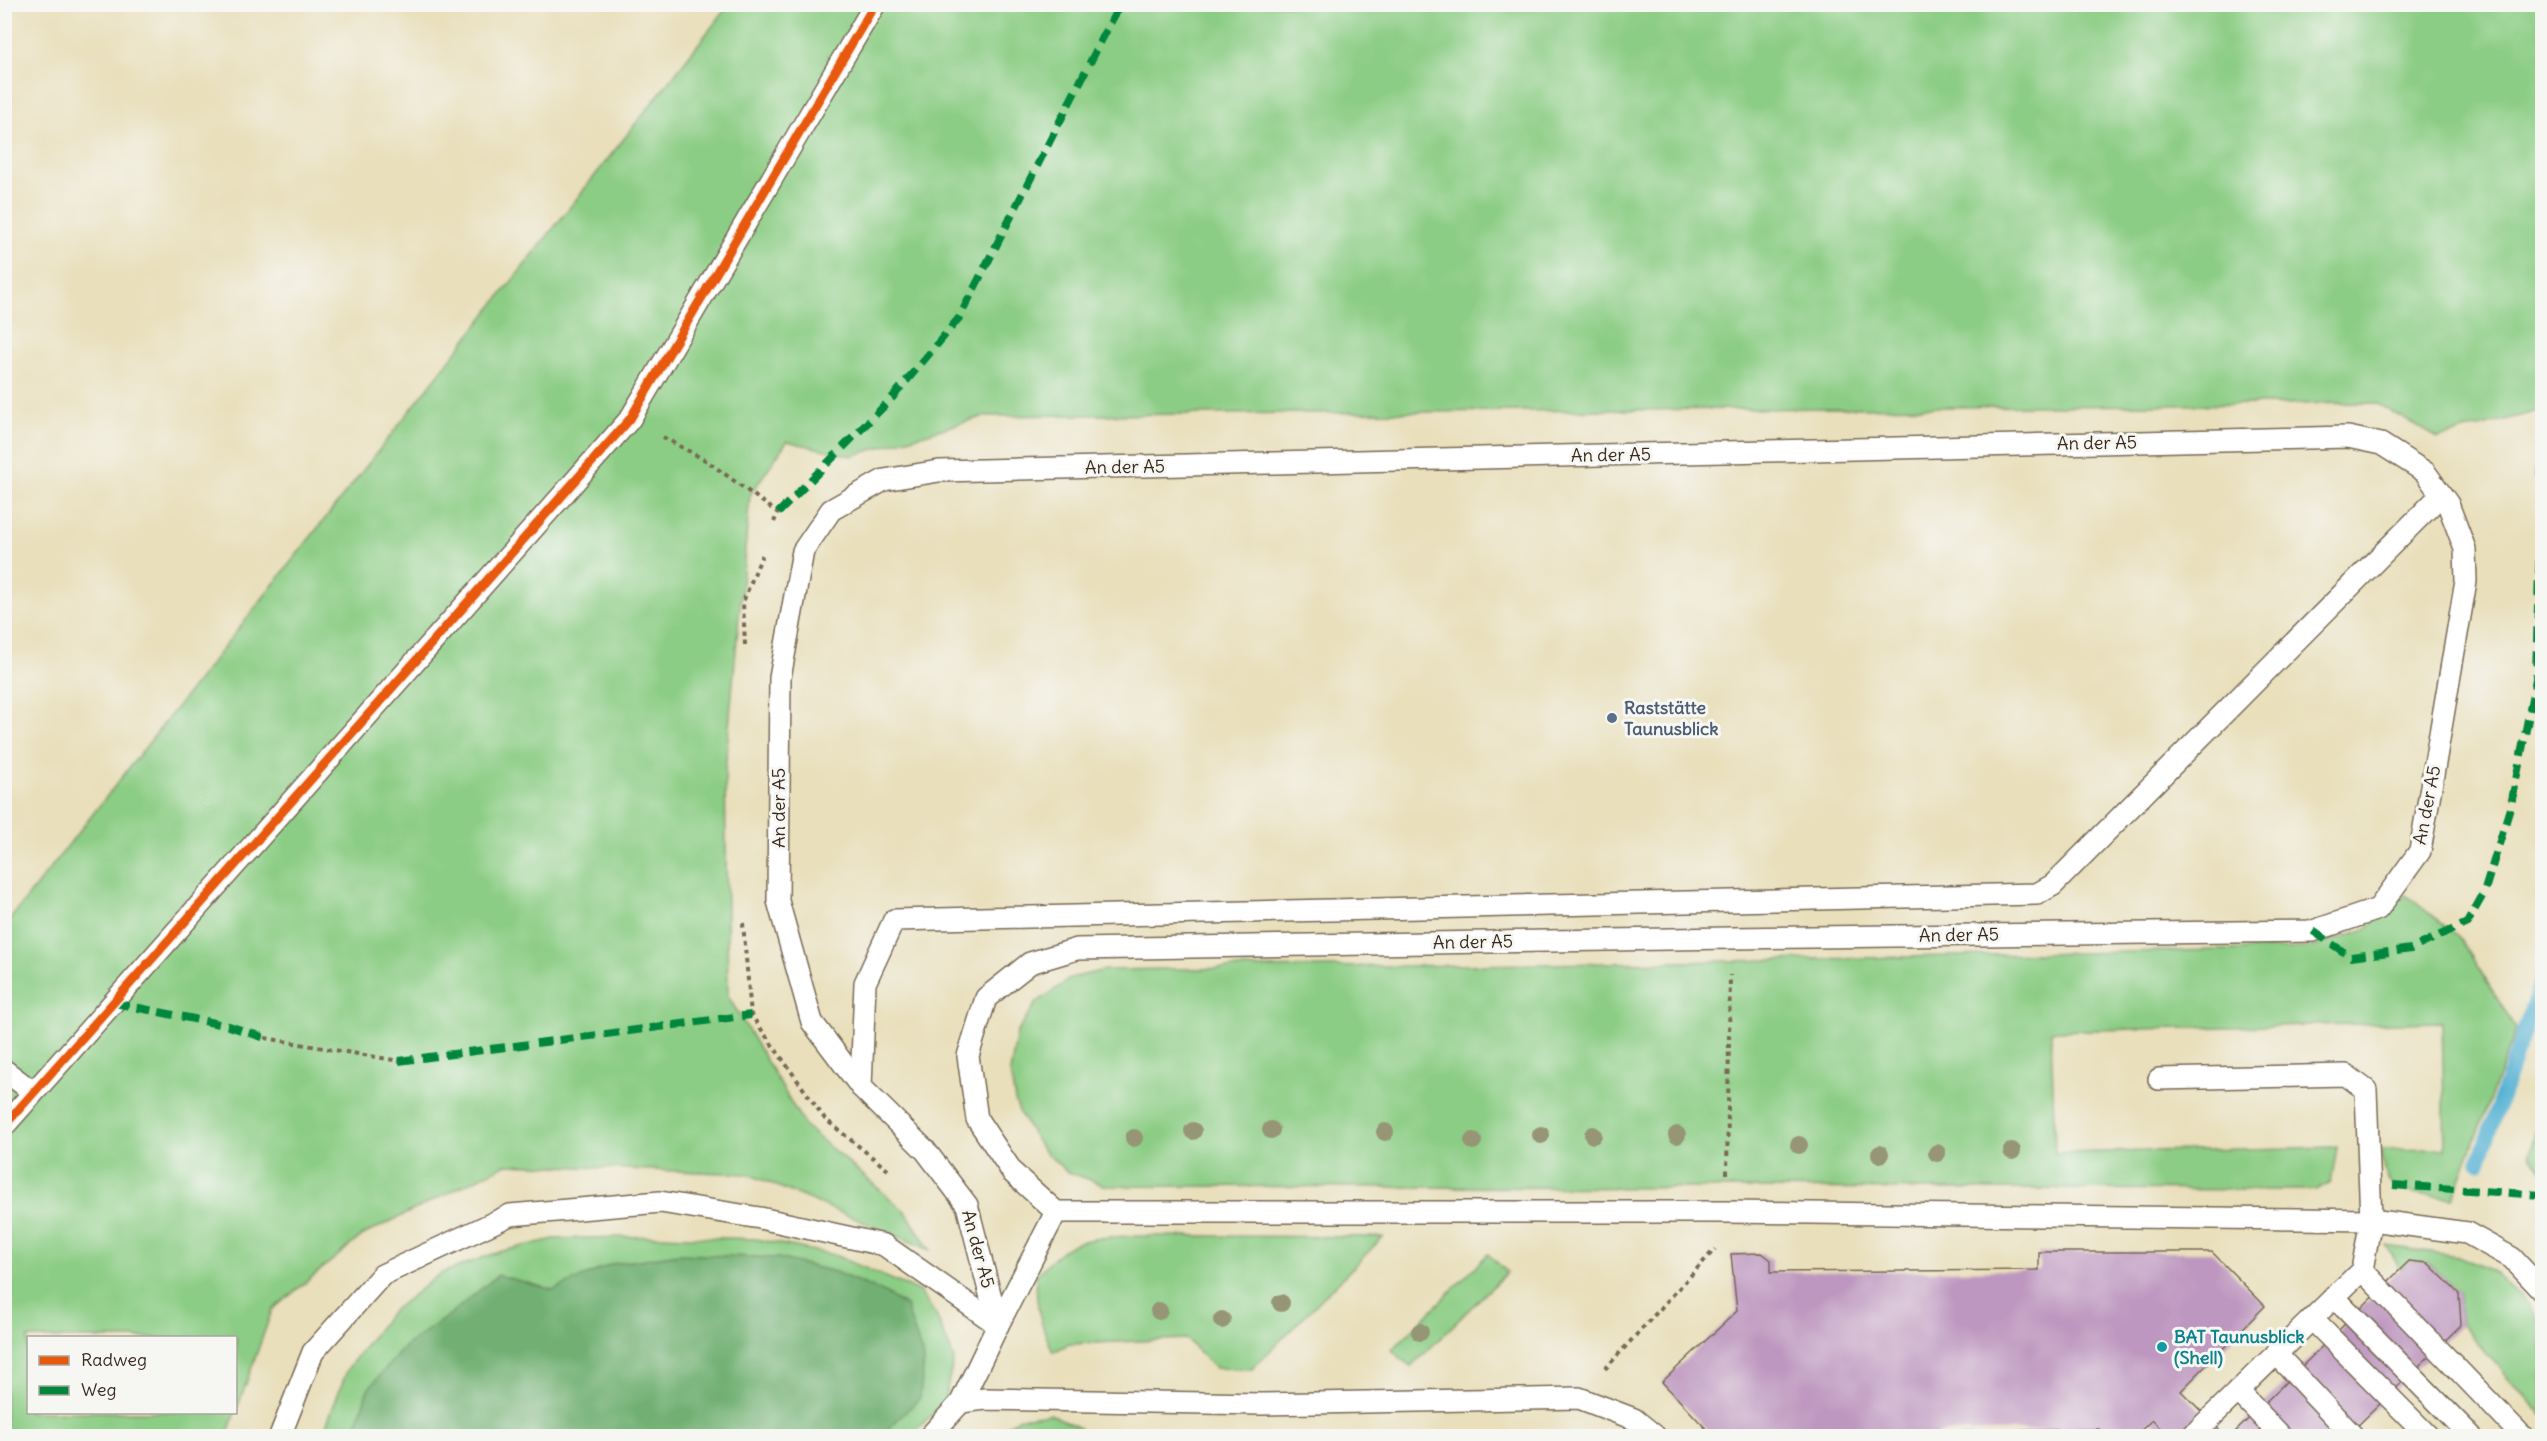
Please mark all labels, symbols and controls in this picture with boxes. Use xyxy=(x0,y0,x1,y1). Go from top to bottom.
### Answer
street label: An der A5 xyxy=(2057,430,2137,455)
street label: An der A5 xyxy=(1571,442,1651,467)
street label: An der A5 xyxy=(1085,454,1165,479)
place label: Raststätte Taunusblick xyxy=(1624,696,1718,740)
marker: Raststätte Taunusblick xyxy=(1605,711,1619,725)
street label: An der A5 xyxy=(2408,763,2445,846)
street label: An der A5 xyxy=(767,768,790,848)
street label: An der A5 xyxy=(1919,922,1999,947)
street label: An der A5 xyxy=(1433,929,1513,954)
street label: An der A5 xyxy=(957,1207,1000,1290)
place label: BAT Taunusblick (Shell) xyxy=(2174,1325,2305,1369)
legend xyxy=(27,1336,237,1414)
marker: BAT Taunusblick (Shell) xyxy=(2155,1340,2169,1354)
text: Radweg xyxy=(81,1348,147,1371)
text: Weg xyxy=(81,1378,116,1401)

